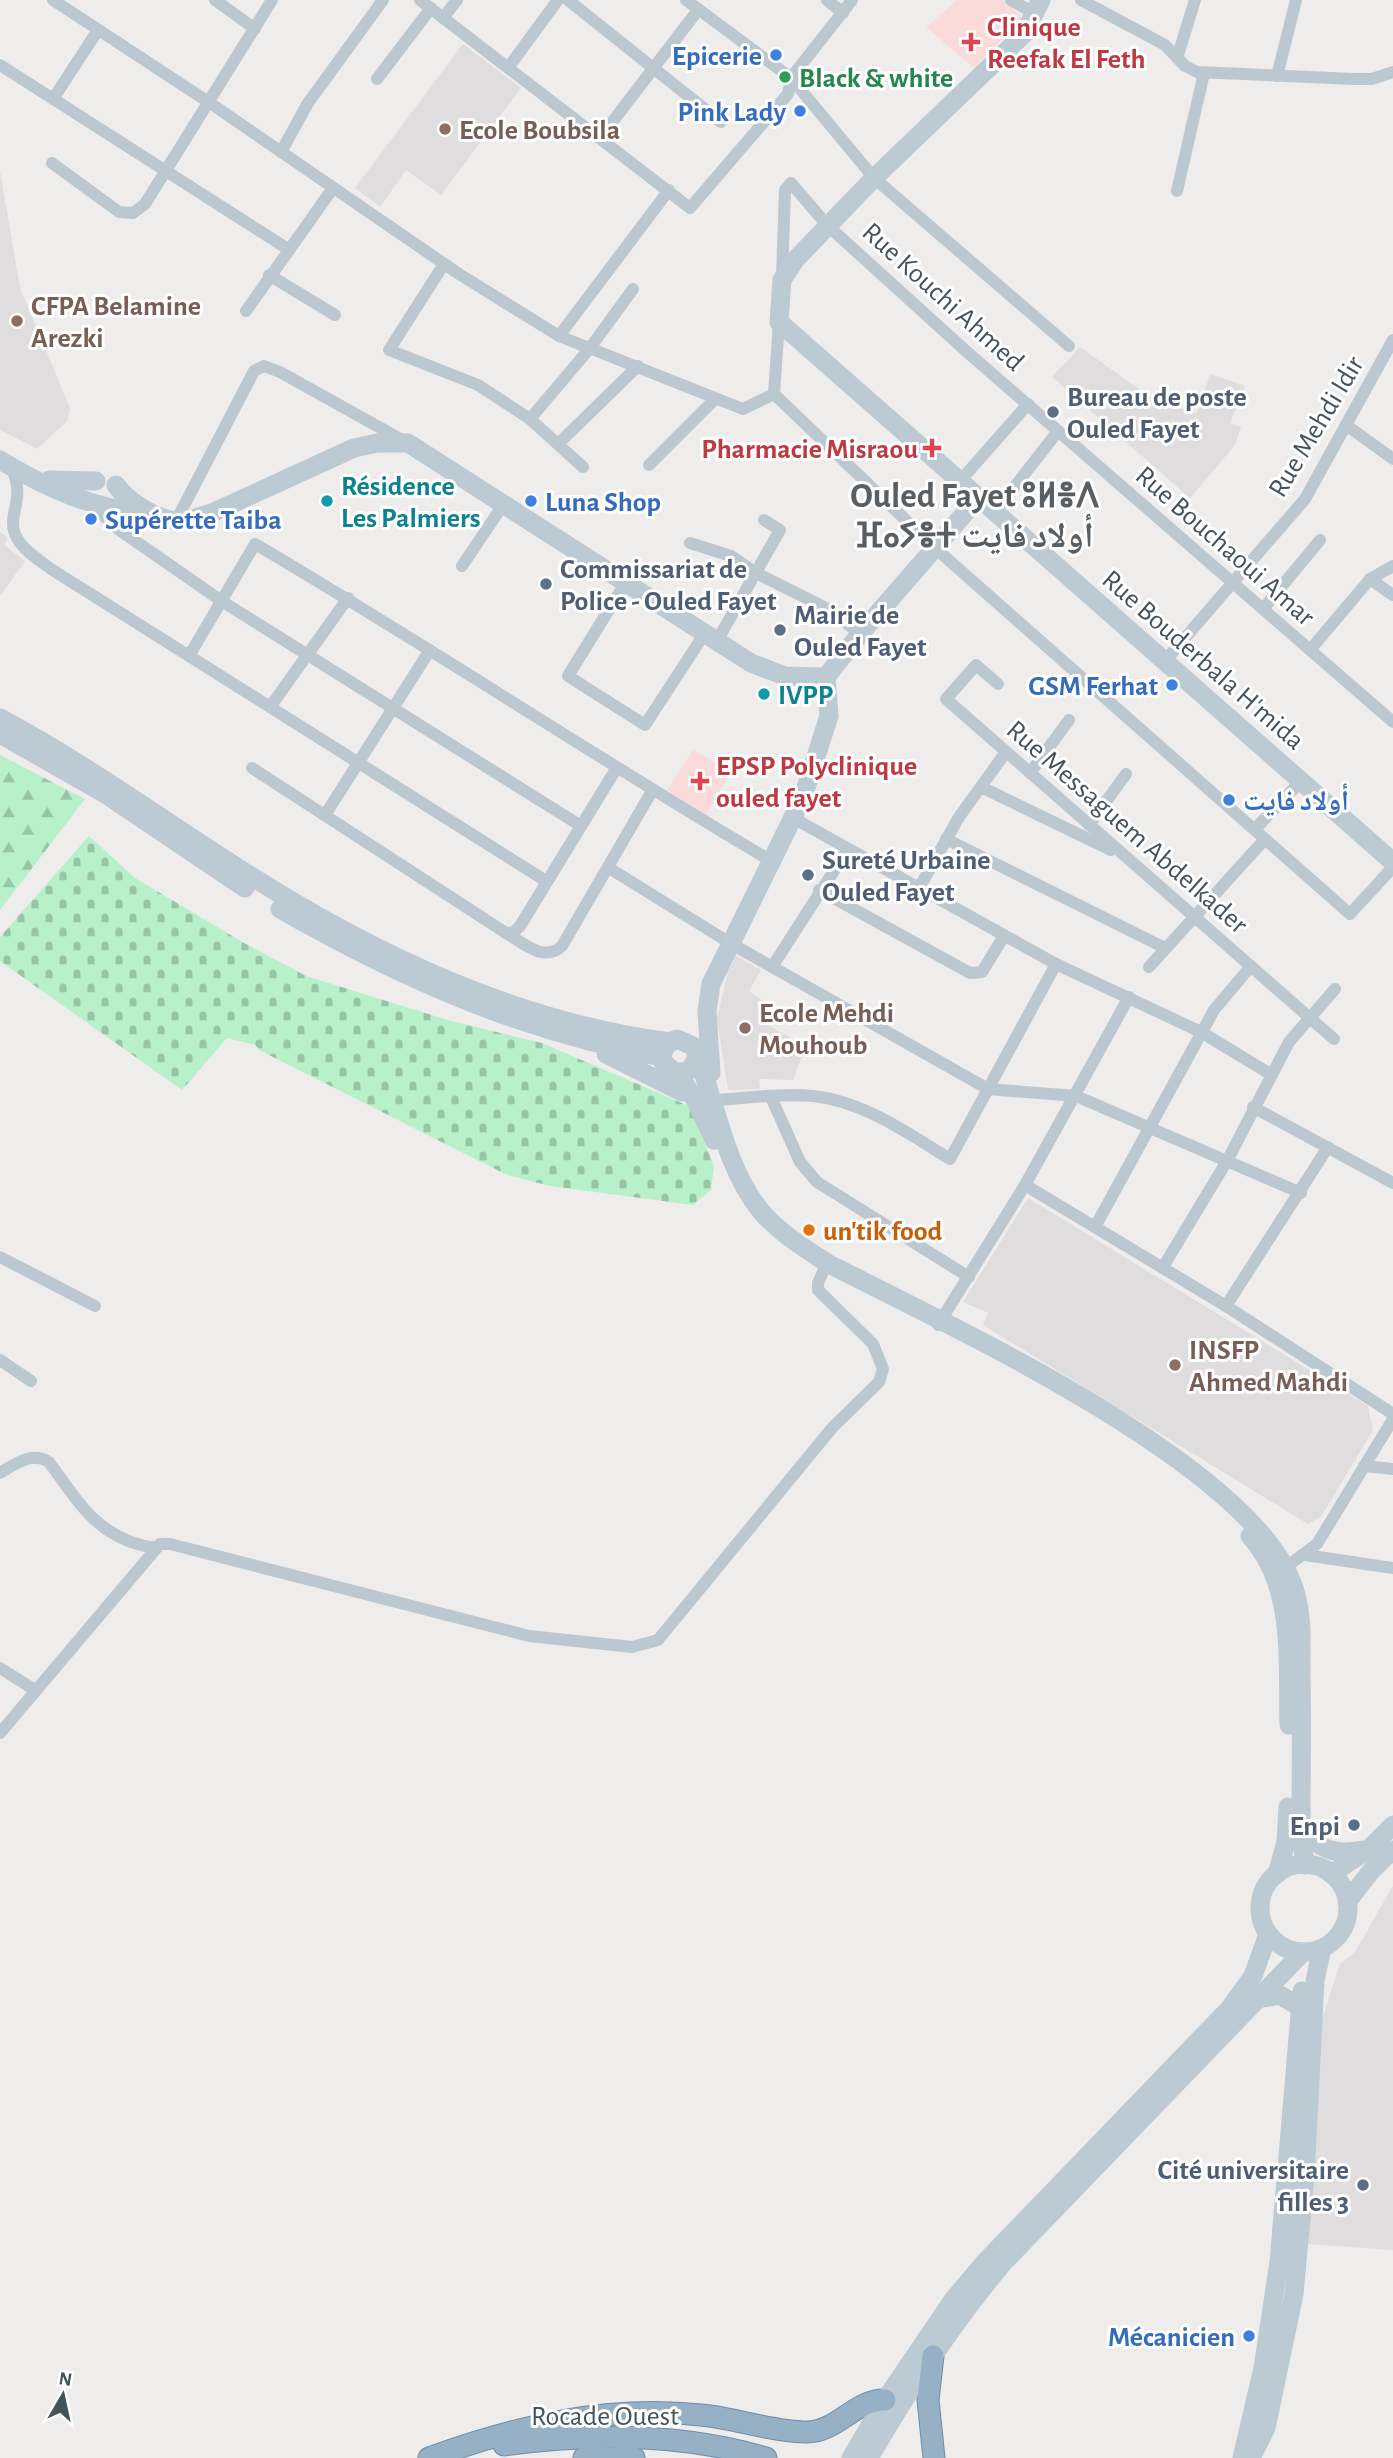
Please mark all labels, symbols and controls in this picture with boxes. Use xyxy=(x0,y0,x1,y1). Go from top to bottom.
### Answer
place label: Clinique Reefak El Feth xyxy=(987,14,1145,74)
marker: Clinique Reefak El Feth xyxy=(961,32,981,52)
place label: Epicerie xyxy=(672,43,762,71)
marker: Epicerie xyxy=(768,47,784,63)
place label: Black & white xyxy=(799,65,953,93)
marker: Black & white xyxy=(777,69,793,85)
place label: Pink Lady xyxy=(677,99,786,127)
marker: Pink Lady xyxy=(792,103,808,119)
place label: Ecole Boubsila xyxy=(459,117,620,145)
marker: Ecole Boubsila xyxy=(437,121,453,137)
street label: Rue Kouchi Ahmed xyxy=(857,218,1029,377)
place label: CFPA Belamine Arezki xyxy=(31,293,201,353)
marker: CFPA Belamine Arezki xyxy=(9,313,25,329)
street label: Rue Mehdi Idir xyxy=(1264,352,1370,502)
place label: Bureau de poste Ouled Fayet xyxy=(1067,384,1247,444)
marker: Bureau de poste Ouled Fayet xyxy=(1045,404,1061,420)
place label: Pharmacie Misraou xyxy=(701,436,918,464)
marker: Pharmacie Misraou xyxy=(924,440,940,456)
street label: Rue Bouchaoui Amar xyxy=(1130,461,1320,632)
place label: Résidence Les Palmiers xyxy=(341,473,480,533)
district label: Ouled Fayet ⵓⵍⴻⴷ ⴼⴰⵢⴻⵜ أولاد فايت xyxy=(850,479,1100,555)
place label: Luna Shop xyxy=(545,489,661,517)
marker: Résidence Les Palmiers xyxy=(319,493,335,509)
marker: Luna Shop xyxy=(523,493,539,509)
place label: Supérette Taiba xyxy=(105,507,282,535)
marker: Supérette Taiba xyxy=(83,511,99,527)
place label: Commissariat de Police - Ouled Fayet xyxy=(560,556,777,616)
street label: Rue Bouderbala H'mida xyxy=(1096,565,1309,756)
marker: Commissariat de Police - Ouled Fayet xyxy=(538,576,554,592)
place label: Mairie de Ouled Fayet xyxy=(794,602,927,662)
marker: Mairie de Ouled Fayet xyxy=(772,622,788,638)
place label: GSM Ferhat xyxy=(1028,673,1159,701)
marker: GSM Ferhat xyxy=(1164,677,1180,693)
place label: IVPP xyxy=(778,682,833,710)
marker: IVPP xyxy=(756,686,772,702)
street label: Rue Messaguem Abdelkader xyxy=(1001,716,1253,939)
place label: EPSP Polyclinique ouled fayet xyxy=(716,753,917,813)
marker: EPSP Polyclinique ouled fayet xyxy=(690,771,710,791)
place label: أولاد فايت xyxy=(1243,783,1349,817)
marker: أولاد فايت xyxy=(1221,792,1237,808)
place label: Sureté Urbaine Ouled Fayet xyxy=(822,847,990,907)
marker: Sureté Urbaine Ouled Fayet xyxy=(800,867,816,883)
place label: Ecole Mehdi Mouhoub xyxy=(759,1000,894,1060)
marker: Ecole Mehdi Mouhoub xyxy=(737,1020,753,1036)
place label: un'tik food xyxy=(823,1218,943,1246)
marker: un'tik food xyxy=(801,1222,817,1238)
place label: INSFP Ahmed Mahdi xyxy=(1189,1337,1348,1397)
marker: INSFP Ahmed Mahdi xyxy=(1167,1357,1183,1373)
place label: Enpi xyxy=(1289,1813,1340,1841)
marker: Enpi xyxy=(1346,1817,1362,1833)
place label: Cité universitaire filles 3 xyxy=(1158,2157,1349,2217)
marker: Cité universitaire filles 3 xyxy=(1355,2177,1371,2193)
place label: Mécanicien xyxy=(1108,2324,1235,2352)
marker: Mécanicien xyxy=(1241,2328,1257,2344)
north arrow xyxy=(28,2360,98,2430)
text: N xyxy=(57,2369,73,2390)
street label: Rocade Ouest xyxy=(531,2403,679,2431)

